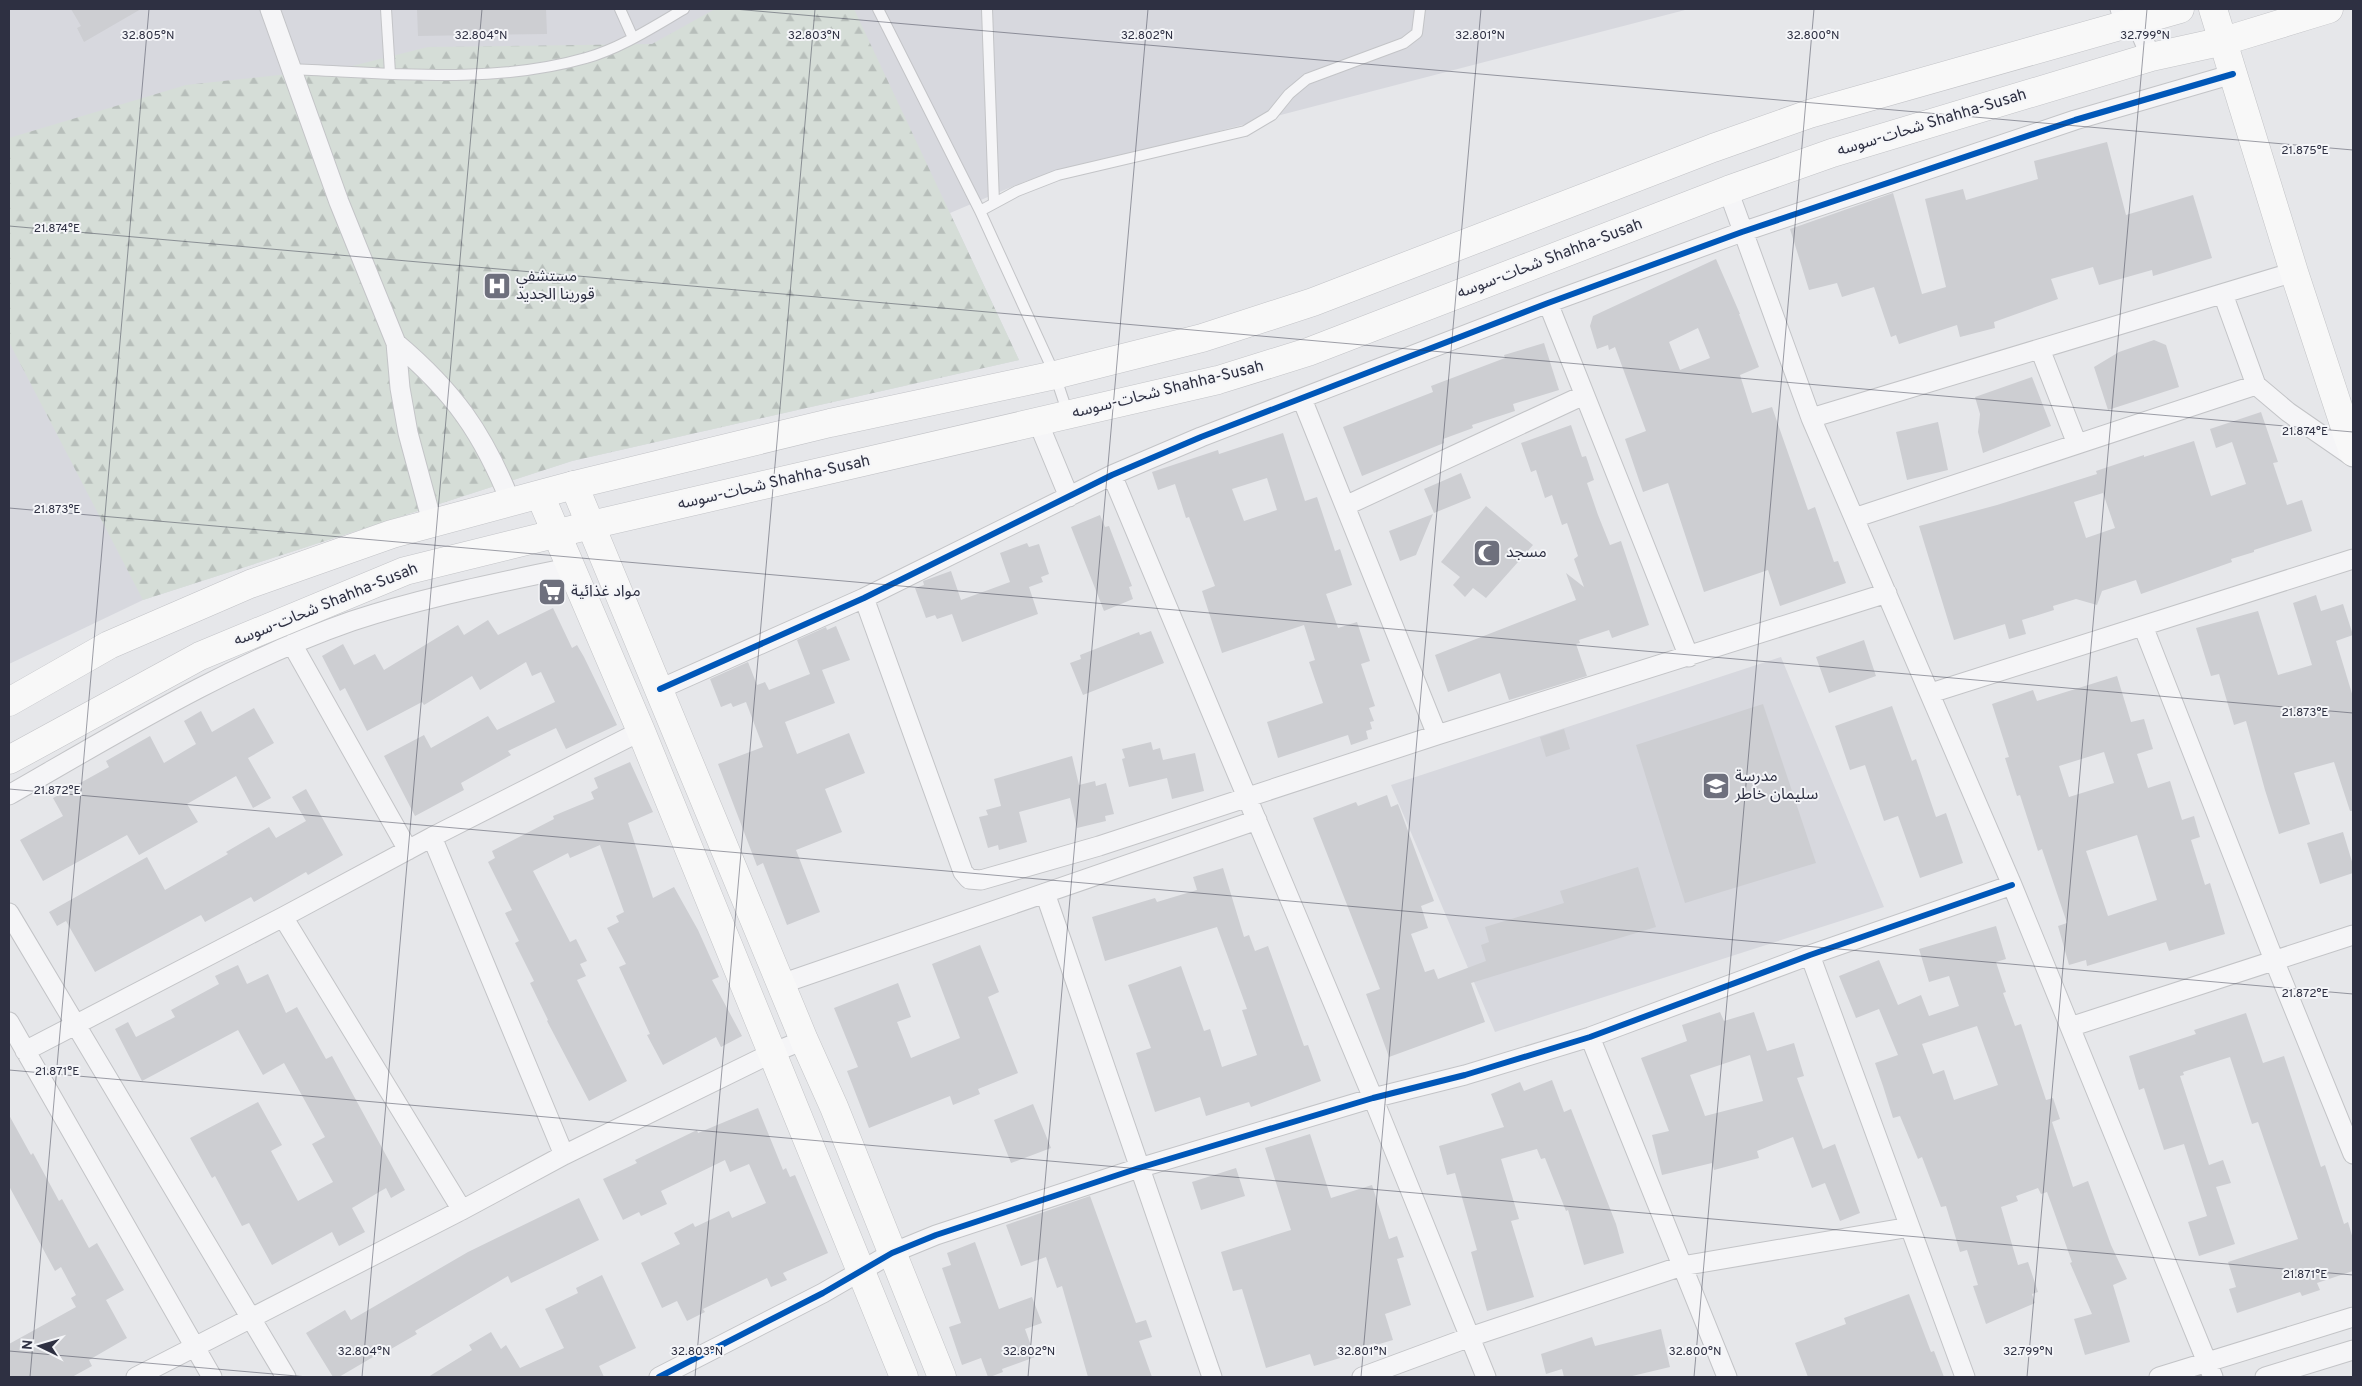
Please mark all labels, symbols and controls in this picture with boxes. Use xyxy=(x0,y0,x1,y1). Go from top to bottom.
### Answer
text: 32.805°N xyxy=(122,28,174,44)
text: 32.804°N xyxy=(455,28,507,44)
text: 32.803°N xyxy=(788,28,840,44)
text: 32.802°N xyxy=(1121,28,1173,44)
text: 32.801°N xyxy=(1455,28,1505,44)
text: 32.800°N xyxy=(1787,28,1839,44)
text: 32.799°N xyxy=(2120,28,2170,44)
street label: شحات-سوسه Shahha-Susah xyxy=(1835,85,2029,161)
text: 21.875°E xyxy=(2281,143,2329,159)
street label: شحات-سوسه Shahha-Susah xyxy=(1454,214,1646,304)
text: 21.874°E xyxy=(34,221,80,237)
place label: مستشفي قورينا الجديد xyxy=(516,267,595,305)
hospital icon: مستشفي قورينا الجديد xyxy=(482,271,512,301)
street label: شحات-سوسه Shahha-Susah xyxy=(1070,356,1266,424)
text: 21.874°E xyxy=(2282,424,2328,440)
street label: شحات-سوسه Shahha-Susah xyxy=(676,451,872,515)
text: 21.873°E xyxy=(33,502,81,518)
mosque icon: مسجد xyxy=(1472,538,1502,568)
place label: مسجد xyxy=(1506,543,1547,563)
street label: شحات-سوسه Shahha-Susah xyxy=(231,559,421,651)
supermarket icon: مواد غذائية xyxy=(537,577,567,607)
place label: مواد غذائية xyxy=(571,582,641,602)
text: 21.873°E xyxy=(2281,705,2329,721)
place label: مدرسة سليمان خاطر xyxy=(1734,767,1818,805)
school or university icon: مدرسة سليمان خاطر xyxy=(1701,771,1731,801)
text: 21.872°E xyxy=(33,783,81,799)
text: 21.872°E xyxy=(2281,986,2329,1002)
text: 21.871°E xyxy=(35,1064,79,1080)
text: 21.871°E xyxy=(2283,1267,2327,1283)
north arrow xyxy=(15,1321,65,1371)
text: N xyxy=(20,1339,37,1351)
text: 32.804°N xyxy=(338,1344,390,1360)
text: 32.803°N xyxy=(671,1344,723,1360)
text: 32.802°N xyxy=(1003,1344,1055,1360)
text: 32.801°N xyxy=(1337,1344,1387,1360)
text: 32.800°N xyxy=(1669,1344,1721,1360)
text: 32.799°N xyxy=(2003,1344,2053,1360)

